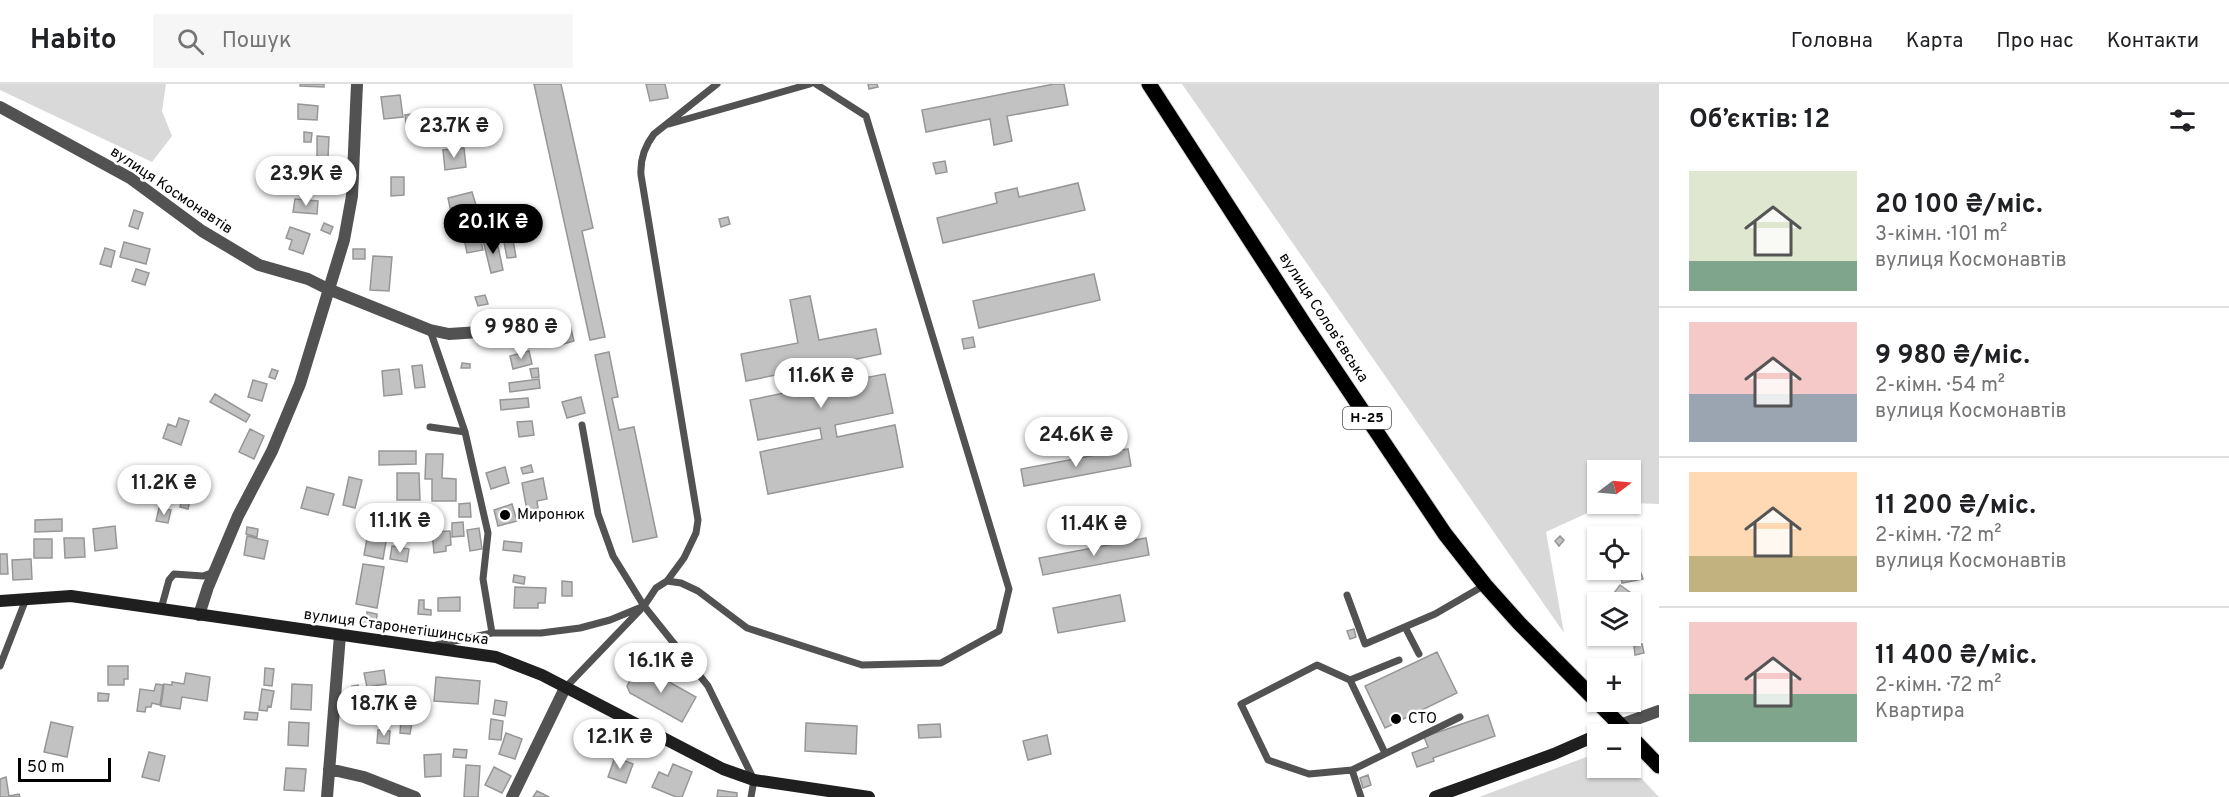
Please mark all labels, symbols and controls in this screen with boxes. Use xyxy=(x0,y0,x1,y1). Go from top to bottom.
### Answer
search box xyxy=(153,14,573,68)
text: Habito xyxy=(30,23,117,59)
icon: search xyxy=(174,25,207,58)
text: Пошук xyxy=(222,28,292,55)
text: Головна xyxy=(1791,28,1873,55)
text: Карта xyxy=(1906,28,1963,55)
text: Про нас xyxy=(1996,28,2074,55)
text: Контакти xyxy=(2107,28,2199,55)
text: Об’єктів: 12 xyxy=(1689,104,1830,137)
icon: filters xyxy=(2166,104,2199,137)
pin: 23.7K ₴ xyxy=(399,108,509,159)
text: 23.7K ₴ xyxy=(419,114,489,140)
street label: вулиця Космонавтів xyxy=(106,143,236,239)
pin: 23.9K ₴ xyxy=(251,156,361,207)
text: 23.9K ₴ xyxy=(269,162,343,188)
text: 20 100 ₴/міс. xyxy=(1875,189,2043,222)
icon: home xyxy=(1737,195,1809,267)
pin: 20.1K ₴ xyxy=(438,204,548,255)
text: 20.1K ₴ xyxy=(458,210,528,236)
text: 3-кімн. · 101 m² xyxy=(1875,222,2007,248)
text: вулиця Космонавтів xyxy=(1875,248,2067,274)
street label: вулиця Соловʼєвська xyxy=(1274,250,1372,386)
pin: 9 980 ₴ xyxy=(466,309,576,360)
text: 9 980 ₴ xyxy=(484,315,558,341)
text: 9 980 ₴/міс. xyxy=(1875,340,2030,373)
icon: home xyxy=(1737,346,1809,418)
pin: 11.6K ₴ xyxy=(766,358,876,409)
text: 11.6K ₴ xyxy=(788,364,854,390)
text: 2-кімн. · 54 m² xyxy=(1875,373,2005,399)
text: вулиця Космонавтів xyxy=(1875,399,2067,425)
road number: Н-25 xyxy=(1343,407,1391,429)
pin: 24.6K ₴ xyxy=(1021,417,1131,468)
text: 24.6K ₴ xyxy=(1039,423,1113,449)
north arrow xyxy=(1587,460,1641,514)
map controls xyxy=(1587,460,1641,778)
pin: 11.2K ₴ xyxy=(109,465,219,516)
text: 11.2K ₴ xyxy=(131,471,197,497)
text: 11 200 ₴/міс. xyxy=(1875,490,2036,523)
icon: home xyxy=(1737,496,1809,568)
pin: 11.1K ₴ xyxy=(345,503,455,554)
place label: Миронюк xyxy=(517,506,585,525)
pin: 11.4K ₴ xyxy=(1039,506,1149,557)
marker: Миронюк xyxy=(498,508,512,522)
text: 11.1K ₴ xyxy=(369,509,431,535)
text: 11.4K ₴ xyxy=(1061,512,1127,538)
text: 2-кімн. · 72 m² xyxy=(1875,523,2001,549)
button: locate xyxy=(1587,526,1641,580)
text: вулиця Космонавтів xyxy=(1875,549,2067,575)
button: layers xyxy=(1587,592,1641,646)
street label: вулиця Старонетішинська xyxy=(302,606,490,650)
text: 11 400 ₴/міс. xyxy=(1875,640,2037,673)
pin: 16.1K ₴ xyxy=(606,643,716,694)
icon: home xyxy=(1737,646,1809,718)
text: 16.1K ₴ xyxy=(628,649,694,675)
button: + xyxy=(1587,658,1641,712)
text: 2-кімн. · 72 m² xyxy=(1875,673,2001,699)
pin: 18.7K ₴ xyxy=(329,686,439,737)
text: 18.7K ₴ xyxy=(351,692,417,718)
text: Квартира xyxy=(1875,699,1964,725)
place label: СТО xyxy=(1408,710,1437,729)
marker: СТО xyxy=(1389,712,1403,726)
pin: 12.1K ₴ xyxy=(565,719,675,770)
button: − xyxy=(1587,724,1641,778)
text: 12.1K ₴ xyxy=(587,725,653,751)
scale bar xyxy=(18,755,111,782)
text: 50 m xyxy=(27,758,65,778)

